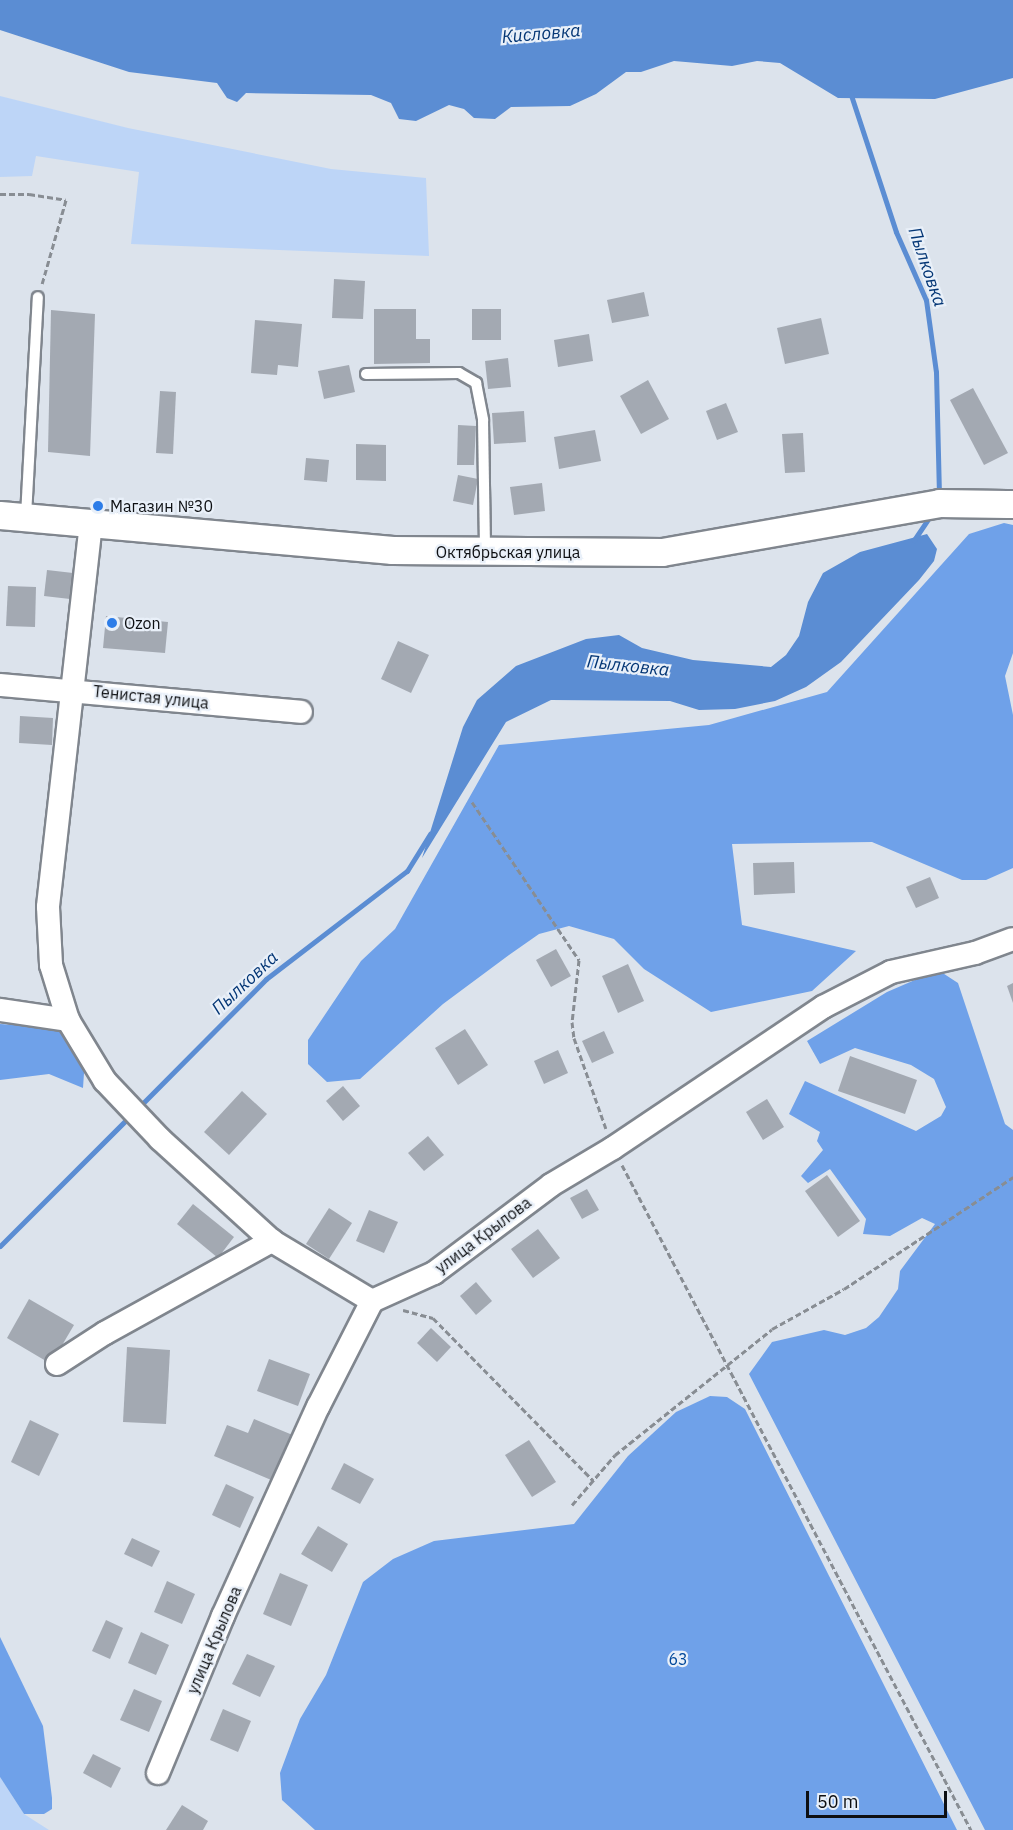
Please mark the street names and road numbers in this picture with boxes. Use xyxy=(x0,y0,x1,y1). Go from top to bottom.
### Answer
street label: Октябрьская улица xyxy=(436,542,580,562)
street label: Тенистая улица xyxy=(92,681,210,713)
street label: улица Крылова xyxy=(431,1193,535,1277)
street label: улица Крылова xyxy=(183,1583,245,1697)

